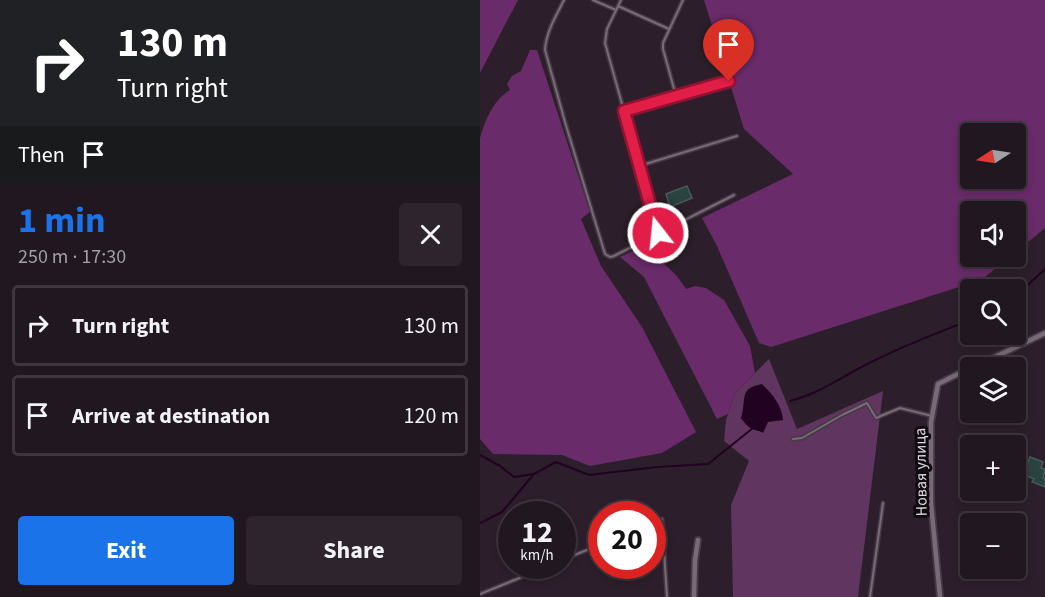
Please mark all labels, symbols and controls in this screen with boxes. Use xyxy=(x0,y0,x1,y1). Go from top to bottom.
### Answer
text: 130 m xyxy=(117,13,228,73)
pin xyxy=(703,19,754,81)
icon: right xyxy=(18,24,96,102)
icon: arrive xyxy=(712,28,745,61)
text: Turn right xyxy=(117,69,228,108)
north arrow xyxy=(960,123,1026,189)
map controls xyxy=(960,123,1026,579)
icon: arrive xyxy=(77,138,110,171)
text: Then xyxy=(18,139,65,171)
text: 1 min xyxy=(18,195,106,246)
position arrow xyxy=(626,201,690,265)
button: sound xyxy=(960,201,1026,267)
button: close xyxy=(399,203,462,266)
text: 250 m · 17:30 xyxy=(18,243,126,271)
button: search xyxy=(960,279,1026,345)
icon: right xyxy=(21,309,54,342)
text: Turn right xyxy=(72,310,169,342)
text: 130 m xyxy=(404,310,459,342)
button: layers xyxy=(960,357,1026,423)
icon: arrive xyxy=(21,399,54,432)
text: Arrive at destination xyxy=(72,400,270,432)
text: 120 m xyxy=(404,400,459,432)
street label: Новая улица xyxy=(909,427,933,517)
button: + xyxy=(960,435,1026,501)
speed limit sign: 20 xyxy=(588,501,666,579)
text: 12 xyxy=(521,511,553,554)
button: − xyxy=(960,513,1026,579)
button: Exit xyxy=(18,516,234,585)
button: Share xyxy=(246,516,462,585)
text: km/h xyxy=(520,545,554,566)

